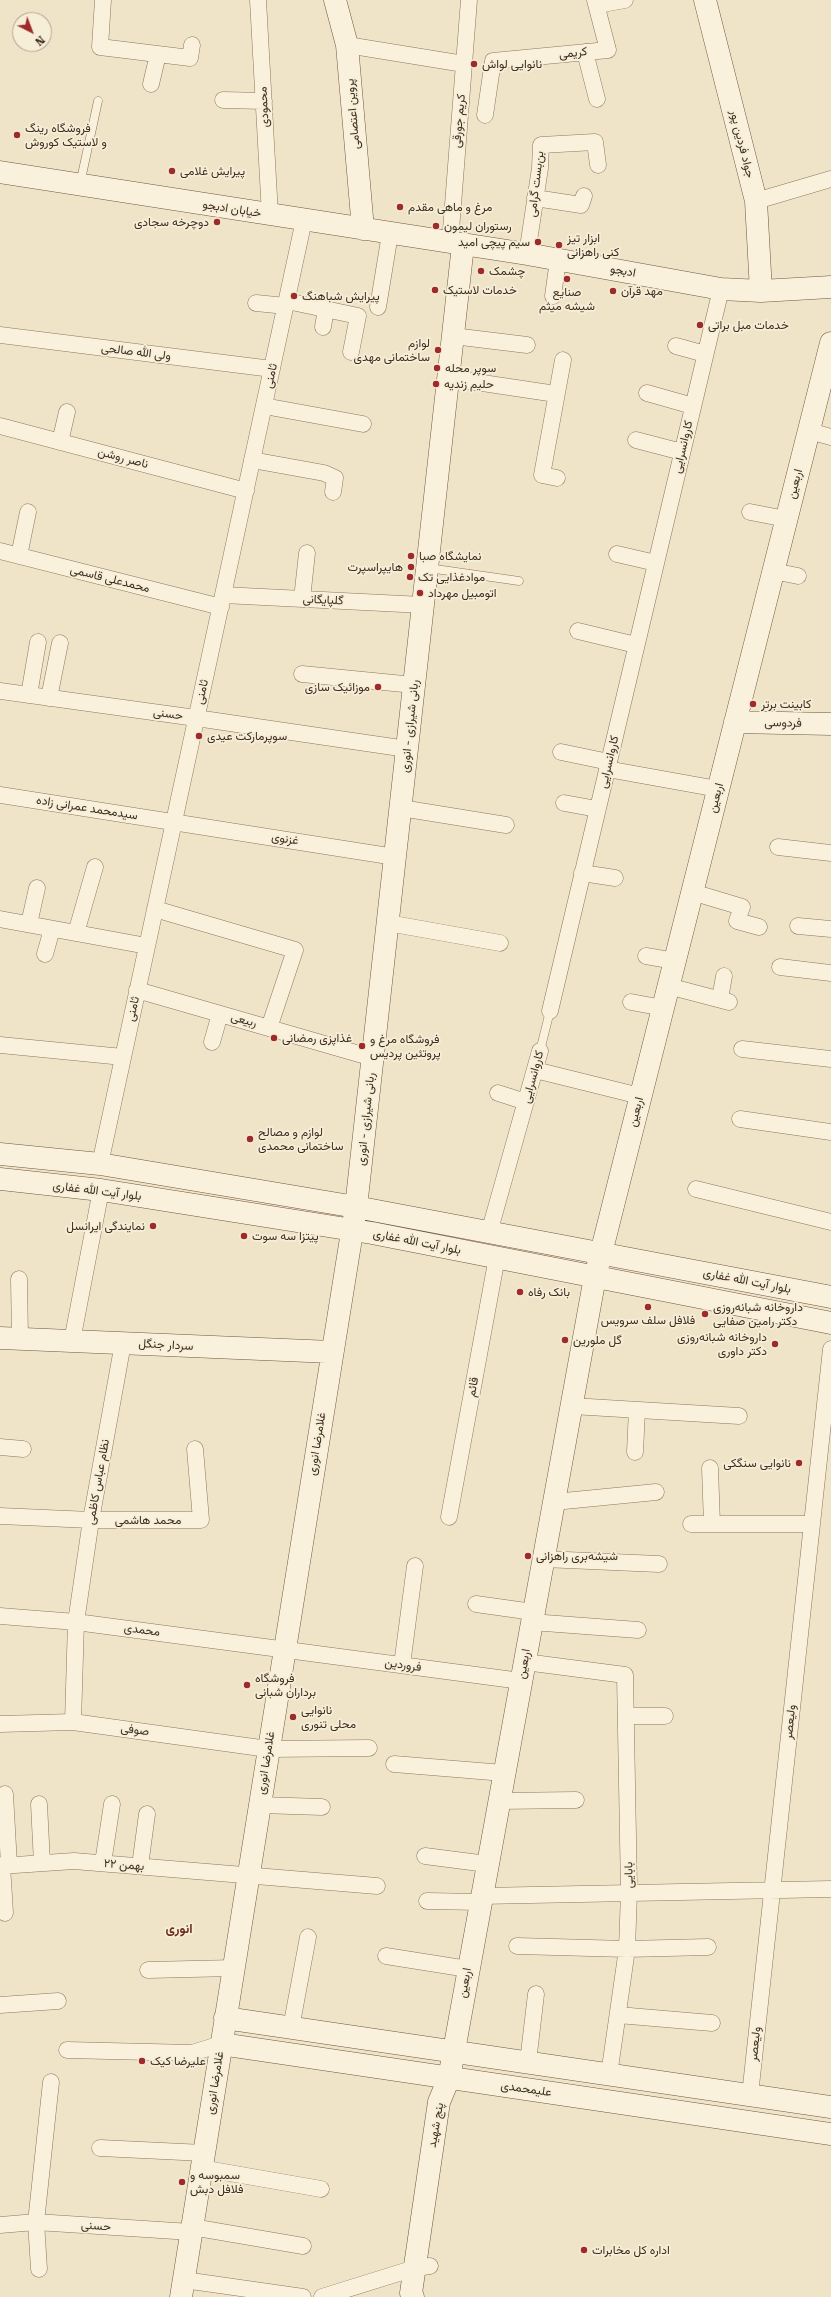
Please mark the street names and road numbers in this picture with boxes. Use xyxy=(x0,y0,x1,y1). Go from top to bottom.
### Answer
street label: کریمی xyxy=(558,44,588,62)
street label: پروین اعتصامی xyxy=(343,78,363,150)
street label: محمودی xyxy=(256,86,272,128)
street label: کریم جورقی xyxy=(449,93,469,149)
street label: جواد فردین پور xyxy=(727,109,757,179)
street label: بن‌بست گرامی xyxy=(525,150,547,218)
street label: خیابان ادبجو xyxy=(202,197,262,221)
street label: ادبجو xyxy=(609,262,637,280)
street label: ولی الله صالحی xyxy=(100,341,172,363)
street label: ثامنی xyxy=(261,362,281,390)
street label: کاروانسرایی xyxy=(670,419,696,475)
street label: ناصر روشن xyxy=(96,444,150,472)
street label: اربعین xyxy=(784,467,806,501)
street label: محمدعلی قاسمی xyxy=(69,562,151,596)
street label: گلپایگانی xyxy=(302,592,344,608)
street label: ثامنی xyxy=(192,678,212,706)
street label: ربانی شیرازی - انوری xyxy=(398,679,422,773)
street label: حسنی xyxy=(152,705,184,723)
street label: فردوسی xyxy=(764,715,802,731)
street label: کاروانسرایی xyxy=(596,734,622,790)
street label: اربعین xyxy=(705,781,727,815)
street label: سیدمحمد عمرانی زاده xyxy=(35,793,139,823)
street label: غزنوی xyxy=(270,830,300,848)
street label: ثامنی xyxy=(123,995,143,1023)
street label: ربیعی xyxy=(229,1009,259,1031)
street label: کاروانسرایی xyxy=(519,1049,547,1105)
street label: ربانی شیرازی - انوری xyxy=(354,1072,378,1166)
street label: اربعین xyxy=(625,1095,647,1129)
street label: بلوار آیت الله غفاری xyxy=(52,1178,142,1204)
street label: بلوار آیت الله غفاری xyxy=(372,1226,462,1258)
street label: بلوار آیت الله غفاری xyxy=(702,1265,792,1297)
street label: سردار جنگل xyxy=(138,1336,194,1354)
street label: قائم xyxy=(464,1376,482,1398)
street label: غلامرضا انوری xyxy=(305,1411,329,1477)
street label: نظام عباس کاظمی xyxy=(83,1438,113,1526)
street label: محمد هاشمی xyxy=(115,1513,181,1527)
street label: محمدی xyxy=(123,1621,161,1639)
street label: اربعین xyxy=(514,1648,534,1680)
street label: فروردین xyxy=(384,1655,422,1675)
street label: ولیعصر xyxy=(781,1704,799,1740)
street label: صوفی xyxy=(120,1721,150,1739)
street label: غلامرضا انوری xyxy=(254,1730,278,1796)
street label: ۲۲ بهمن xyxy=(103,1856,145,1874)
street label: بابایی xyxy=(622,1862,636,1888)
street label: اربعین xyxy=(455,1967,475,1999)
street label: ولیعصر xyxy=(746,2026,764,2062)
street label: غلامرضا انوری xyxy=(203,2050,227,2116)
street label: علیمحمدی xyxy=(500,2078,552,2100)
street label: پنج شهید xyxy=(425,2101,447,2149)
street label: حسنی xyxy=(81,2218,111,2234)

